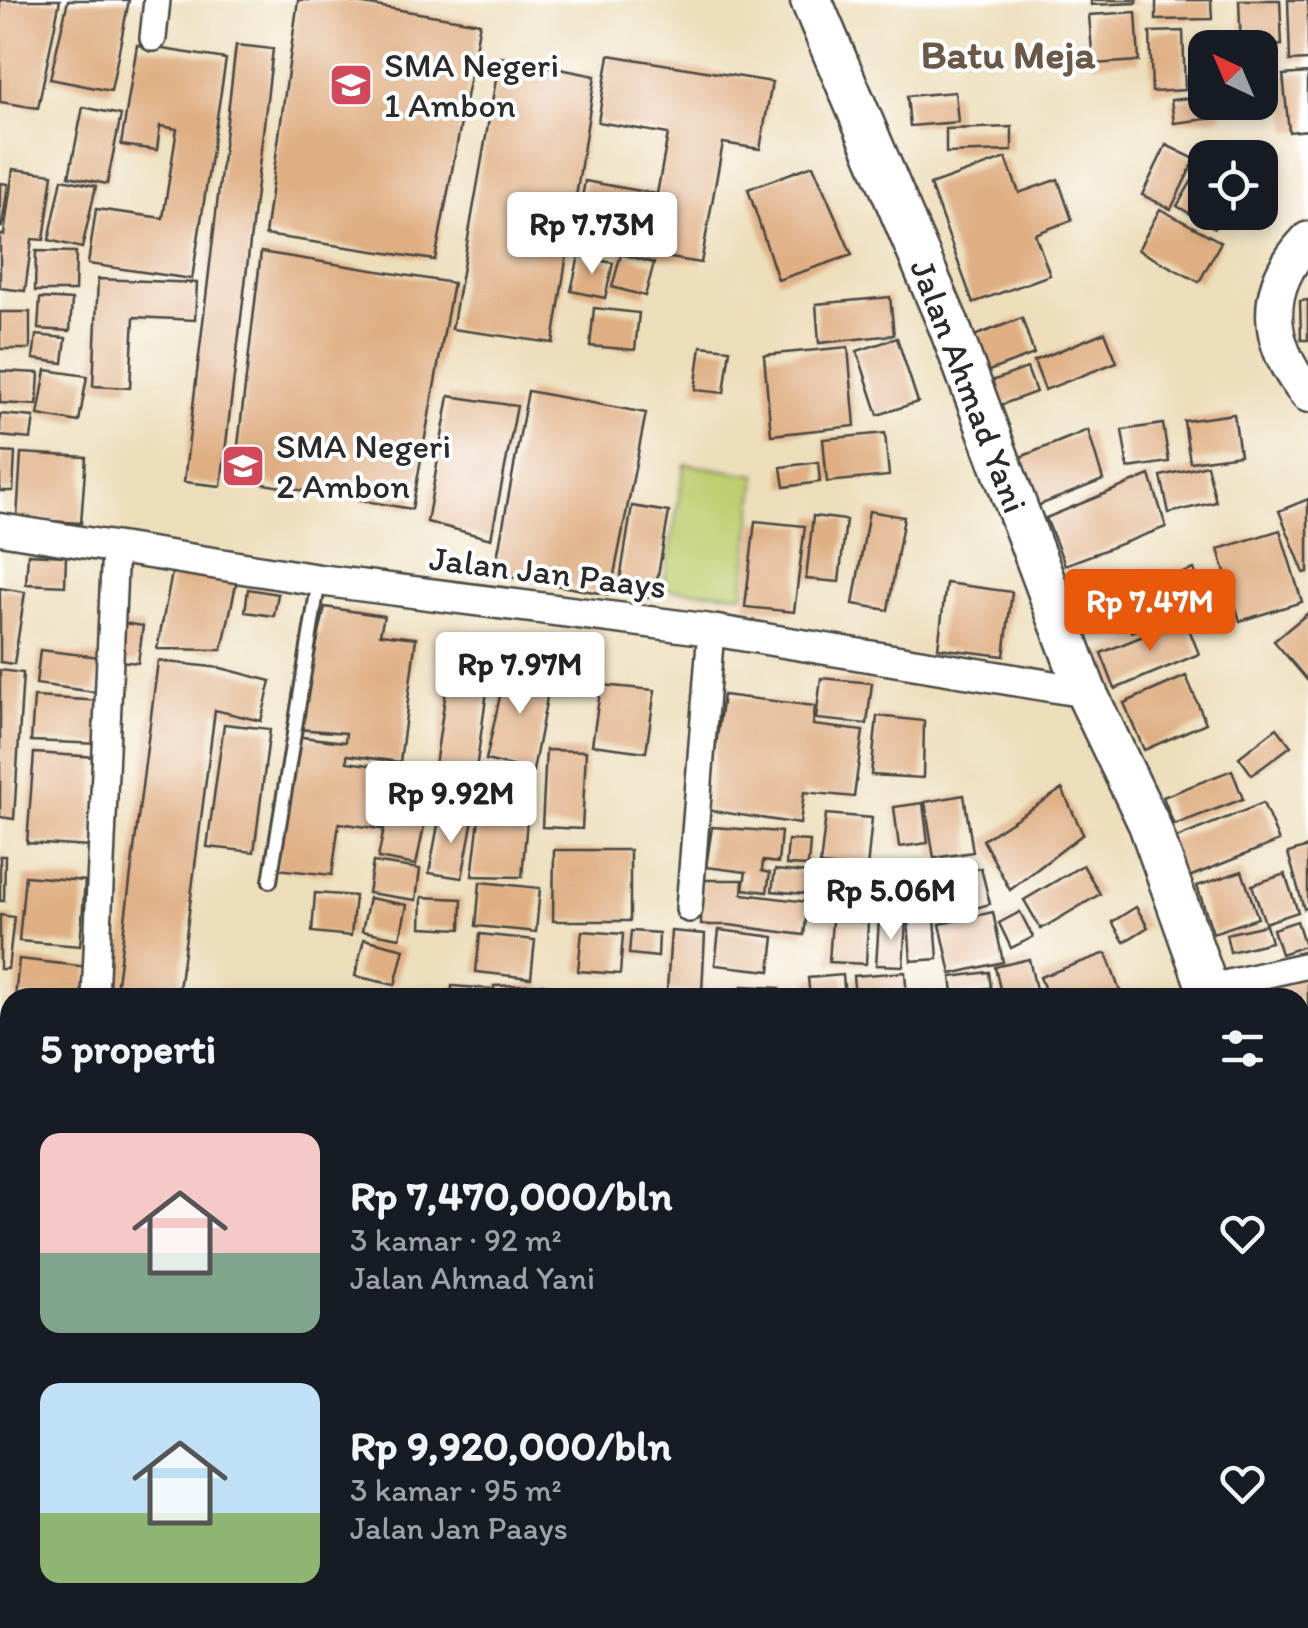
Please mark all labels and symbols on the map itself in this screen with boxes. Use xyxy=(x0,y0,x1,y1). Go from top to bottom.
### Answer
district label: Batu Meja xyxy=(921,30,1095,78)
north arrow xyxy=(1188,30,1278,120)
place label: SMA Negeri 1 Ambon xyxy=(384,44,559,126)
school or university icon: SMA Negeri 1 Ambon xyxy=(328,62,374,108)
pin: Rp 7.73M xyxy=(489,192,695,277)
street label: Jalan Ahmad Yani xyxy=(901,253,1037,519)
place label: SMA Negeri 2 Ambon xyxy=(276,425,451,507)
school or university icon: SMA Negeri 2 Ambon xyxy=(220,443,266,489)
street label: Jalan Jan Paays xyxy=(427,537,669,607)
pin: Rp 7.47M xyxy=(1047,569,1253,654)
pin: Rp 7.97M xyxy=(417,632,623,717)
pin: Rp 9.92M xyxy=(348,761,554,846)
pin: Rp 5.06M xyxy=(788,858,994,943)

